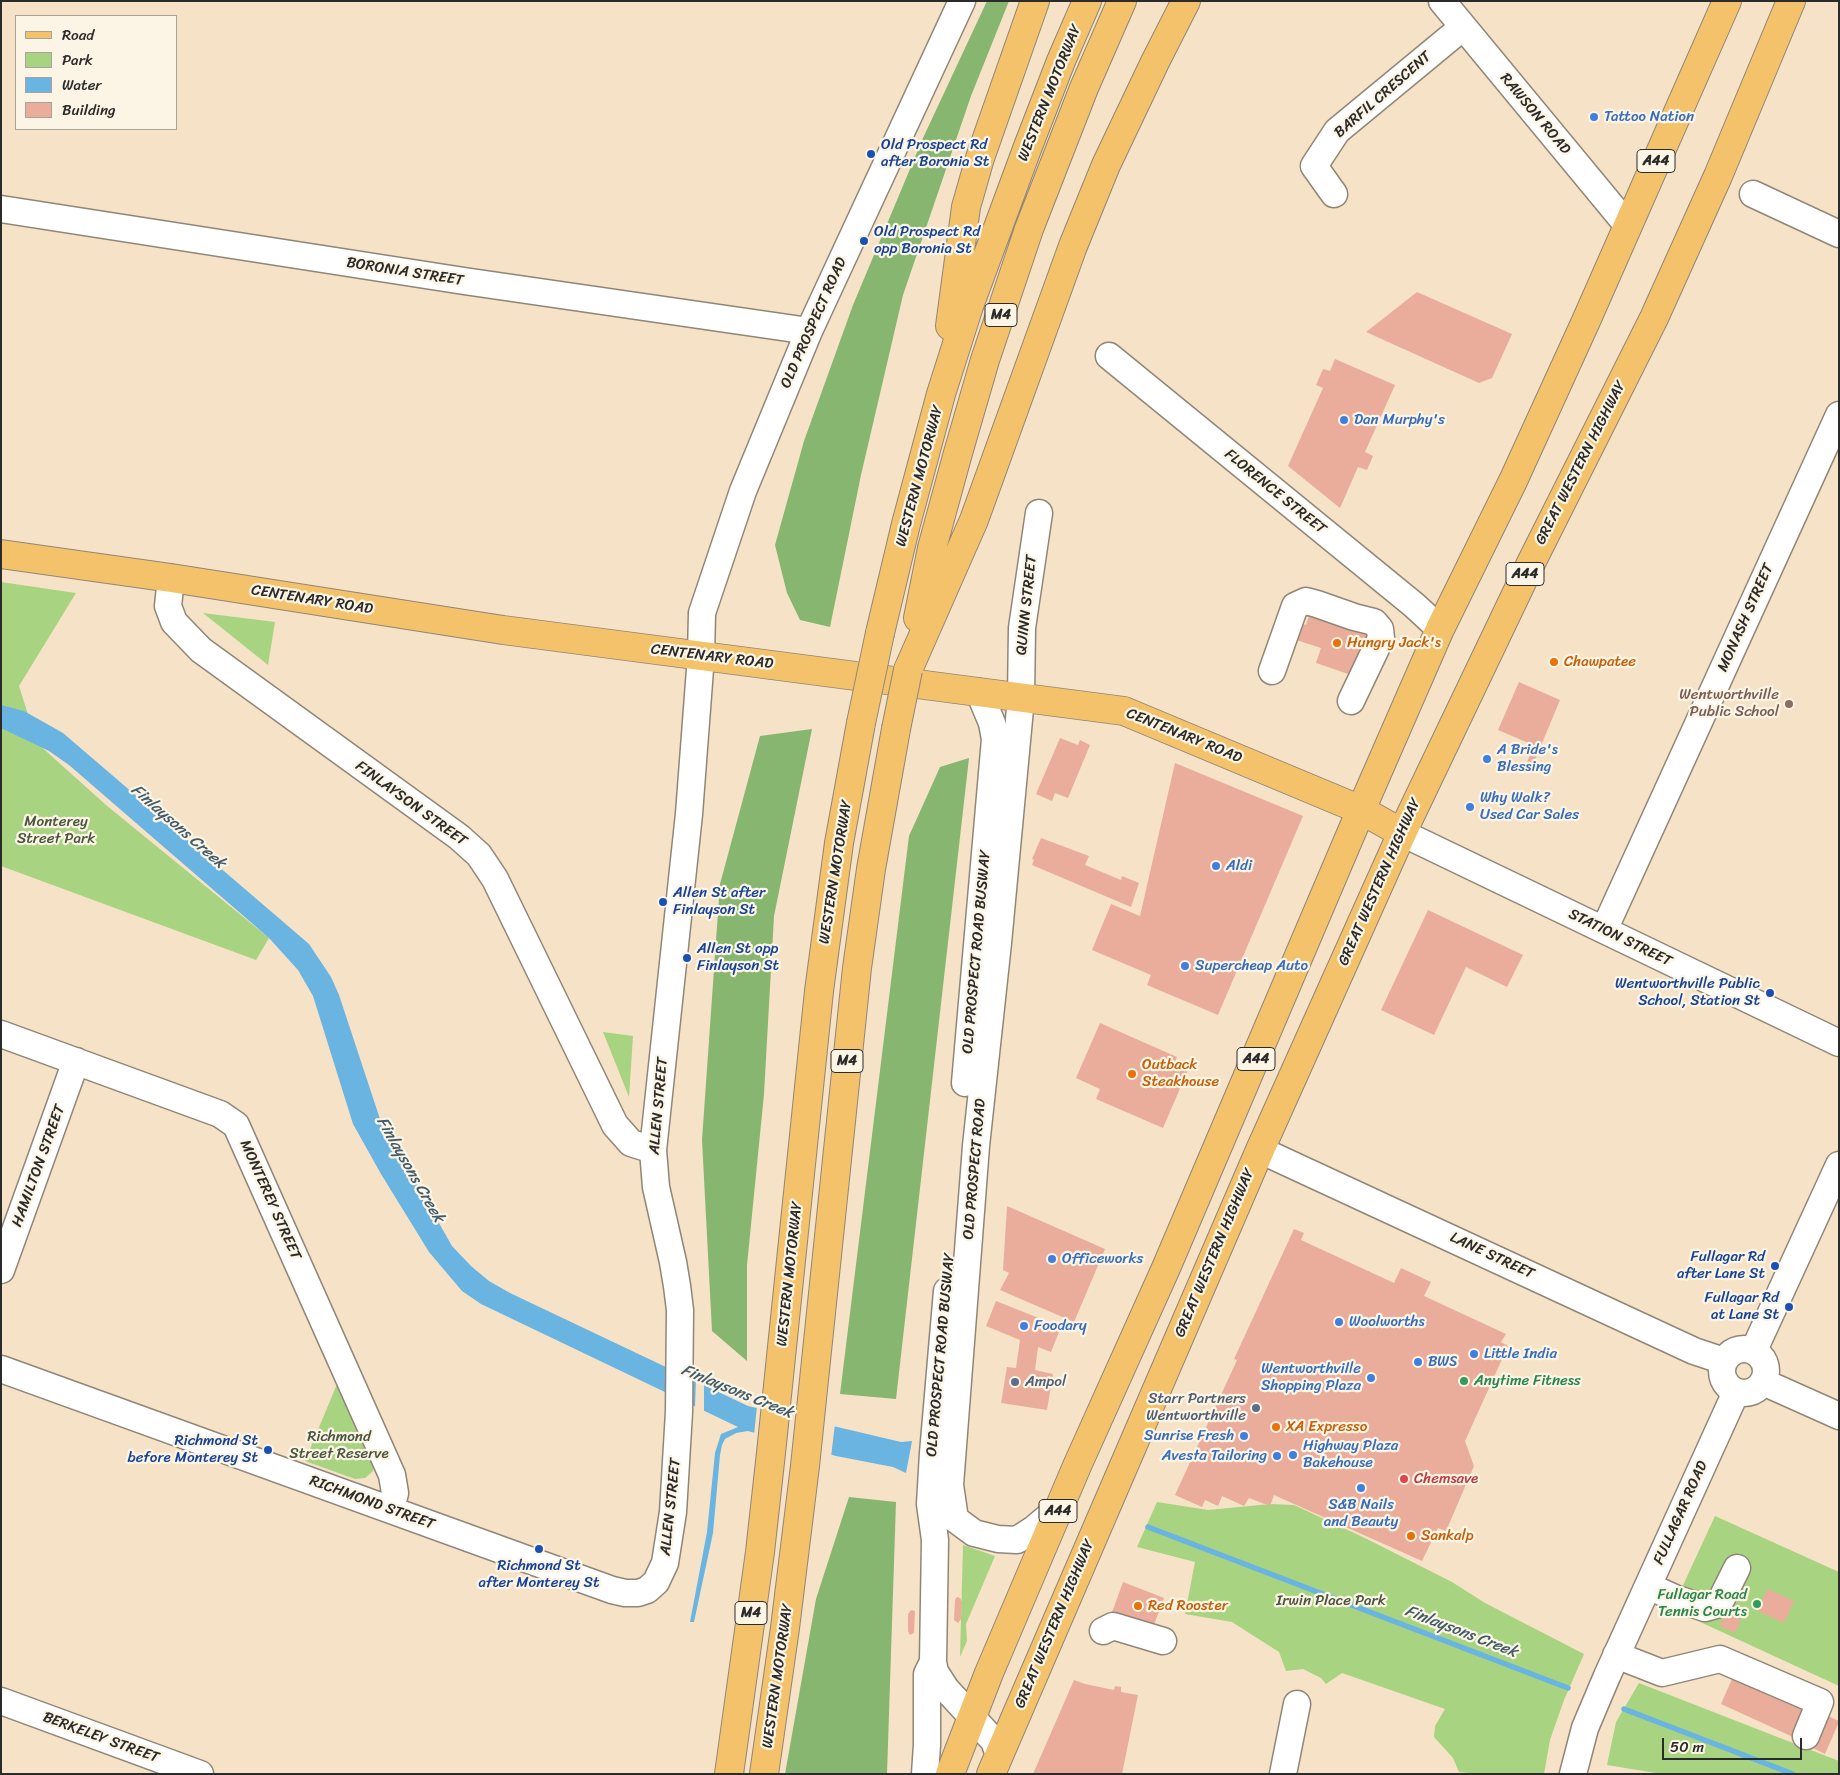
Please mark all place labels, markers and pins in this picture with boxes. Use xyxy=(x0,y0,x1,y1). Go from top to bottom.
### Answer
place label: Tattoo Nation xyxy=(1604,108,1694,126)
marker: Tattoo Nation xyxy=(1588,111,1600,123)
place label: Old Prospect Rd after Boronia St xyxy=(881,136,989,171)
marker: Old Prospect Rd after Boronia St xyxy=(865,148,877,160)
place label: Old Prospect Rd opp Boronia St xyxy=(874,223,980,258)
marker: Old Prospect Rd opp Boronia St xyxy=(858,235,870,247)
place label: Dan Murphy's xyxy=(1354,411,1445,429)
marker: Dan Murphy's xyxy=(1338,414,1350,426)
place label: Hungry Jack's xyxy=(1347,634,1441,652)
marker: Hungry Jack's xyxy=(1331,637,1343,649)
place label: Chawpatee xyxy=(1564,653,1636,671)
marker: Chawpatee xyxy=(1548,656,1560,668)
place label: Wentworthville Public School xyxy=(1679,686,1779,721)
marker: Wentworthville Public School xyxy=(1783,698,1795,710)
place label: A Bride's Blessing xyxy=(1497,741,1558,776)
marker: A Bride's Blessing xyxy=(1481,753,1493,765)
place label: Why Walk? Used Car Sales xyxy=(1480,789,1579,824)
marker: Why Walk? Used Car Sales xyxy=(1464,801,1476,813)
place label: Aldi xyxy=(1226,857,1252,875)
marker: Aldi xyxy=(1210,860,1222,872)
place label: Allen St after Finlayson St xyxy=(673,884,765,919)
marker: Allen St after Finlayson St xyxy=(657,896,669,908)
place label: Allen St opp Finlayson St xyxy=(697,940,779,975)
marker: Allen St opp Finlayson St xyxy=(681,952,693,964)
place label: Supercheap Auto xyxy=(1195,957,1308,975)
marker: Supercheap Auto xyxy=(1179,960,1191,972)
place label: Wentworthville Public School, Station St xyxy=(1615,975,1760,1010)
marker: Wentworthville Public School, Station St xyxy=(1764,987,1776,999)
place label: Outback Steakhouse xyxy=(1142,1056,1219,1091)
marker: Outback Steakhouse xyxy=(1126,1068,1138,1080)
place label: Fullagar Rd after Lane St xyxy=(1677,1248,1765,1283)
place label: Officeworks xyxy=(1062,1250,1143,1268)
marker: Officeworks xyxy=(1046,1253,1058,1265)
marker: Fullagar Rd after Lane St xyxy=(1769,1260,1781,1272)
place label: Fullagar Rd at Lane St xyxy=(1705,1289,1779,1324)
marker: Fullagar Rd at Lane St xyxy=(1783,1301,1795,1313)
place label: Woolworths xyxy=(1349,1313,1425,1331)
marker: Woolworths xyxy=(1333,1316,1345,1328)
place label: Foodary xyxy=(1034,1317,1087,1335)
marker: Foodary xyxy=(1018,1320,1030,1332)
place label: Little India xyxy=(1484,1345,1557,1363)
marker: Little India xyxy=(1468,1348,1480,1360)
place label: BWS xyxy=(1428,1353,1457,1371)
marker: BWS xyxy=(1412,1356,1424,1368)
place label: Wentworthville Shopping Plaza xyxy=(1261,1360,1361,1395)
marker: Wentworthville Shopping Plaza xyxy=(1365,1372,1377,1384)
place label: Anytime Fitness xyxy=(1474,1372,1581,1390)
place label: Ampol xyxy=(1025,1373,1066,1391)
marker: Anytime Fitness xyxy=(1458,1375,1470,1387)
marker: Ampol xyxy=(1009,1376,1021,1388)
place label: Starr Partners Wentworthville xyxy=(1146,1390,1246,1425)
marker: Starr Partners Wentworthville xyxy=(1250,1402,1262,1414)
place label: XA Expresso xyxy=(1286,1418,1367,1436)
marker: XA Expresso xyxy=(1270,1421,1282,1433)
place label: Sunrise Fresh xyxy=(1144,1427,1234,1445)
marker: Sunrise Fresh xyxy=(1238,1430,1250,1442)
place label: Richmond St before Monterey St xyxy=(127,1432,258,1467)
place label: Highway Plaza Bakehouse xyxy=(1303,1437,1398,1472)
marker: Richmond St before Monterey St xyxy=(262,1444,274,1456)
place label: Avesta Tailoring xyxy=(1162,1447,1267,1465)
marker: Highway Plaza Bakehouse xyxy=(1287,1449,1299,1461)
marker: Avesta Tailoring xyxy=(1271,1450,1283,1462)
place label: Chemsave xyxy=(1414,1470,1478,1488)
marker: Chemsave xyxy=(1398,1473,1410,1485)
marker: S&B Nails and Beauty xyxy=(1355,1482,1367,1494)
place label: S&B Nails and Beauty xyxy=(1324,1496,1398,1531)
place label: Sankalp xyxy=(1421,1527,1474,1545)
marker: Sankalp xyxy=(1405,1530,1417,1542)
marker: Richmond St after Monterey St xyxy=(533,1543,545,1555)
place label: Richmond St after Monterey St xyxy=(478,1557,600,1592)
place label: Fullagar Road Tennis Courts xyxy=(1657,1586,1747,1621)
place label: Red Rooster xyxy=(1148,1597,1228,1615)
marker: Fullagar Road Tennis Courts xyxy=(1751,1598,1763,1610)
marker: Red Rooster xyxy=(1132,1600,1144,1612)

